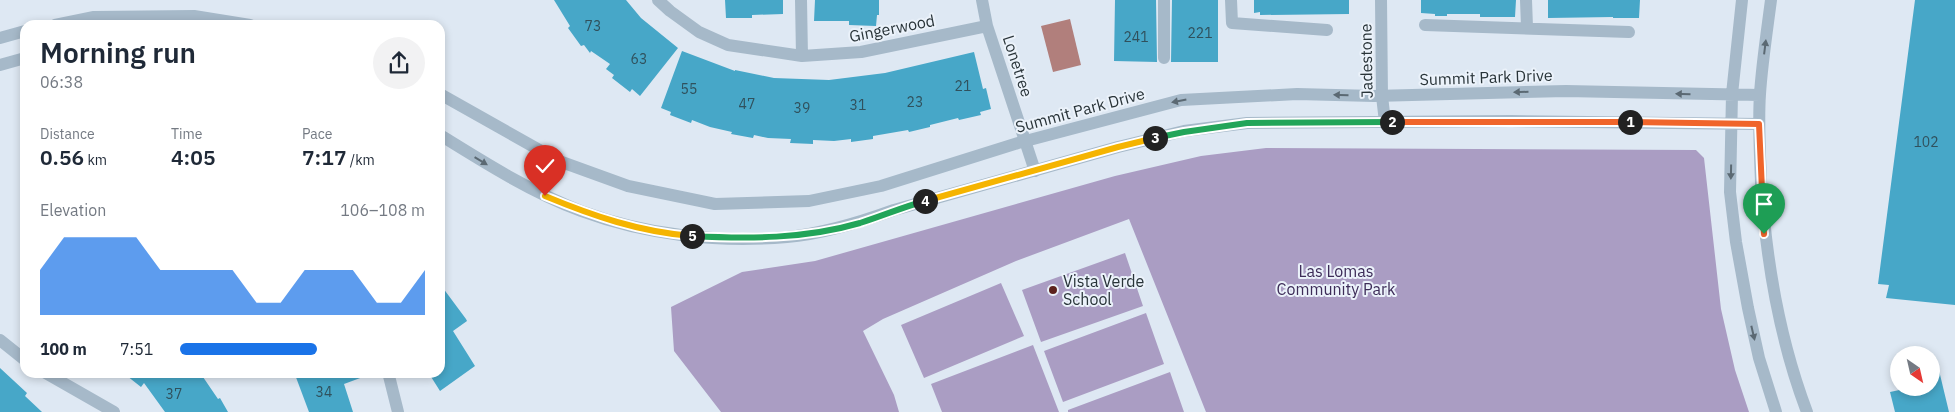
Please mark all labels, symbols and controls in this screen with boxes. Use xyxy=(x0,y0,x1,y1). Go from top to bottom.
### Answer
street label: Gingerwood xyxy=(848,10,936,46)
house number: 73 xyxy=(585,17,601,35)
street label: Jadestone xyxy=(1355,23,1377,99)
house number: 221 xyxy=(1187,24,1213,42)
house number: 241 xyxy=(1123,28,1149,46)
street label: Lonetree xyxy=(999,33,1037,100)
text: Morning run xyxy=(40,34,196,71)
button: share xyxy=(373,37,425,89)
one-way arrow xyxy=(1761,39,1769,55)
house number: 63 xyxy=(631,50,647,68)
street label: Summit Park Drive xyxy=(1419,65,1553,89)
text: 06:38 xyxy=(40,72,83,92)
house number: 21 xyxy=(955,77,971,95)
house number: 55 xyxy=(681,80,697,98)
street label: Summit Park Drive xyxy=(1013,83,1147,137)
one-way arrow xyxy=(1512,89,1528,97)
one-way arrow xyxy=(1675,90,1691,98)
one-way arrow xyxy=(1332,91,1348,99)
house number: 23 xyxy=(907,93,923,111)
house number: 47 xyxy=(739,95,755,113)
house number: 31 xyxy=(850,96,866,114)
one-way arrow xyxy=(1170,98,1186,106)
house number: 39 xyxy=(794,99,810,117)
pin: 2 xyxy=(1380,110,1404,134)
pin: 1 xyxy=(1618,110,1642,134)
text: 2 xyxy=(1388,113,1397,131)
text: 1 xyxy=(1626,113,1635,131)
text: Distance xyxy=(40,125,95,143)
text: Time xyxy=(171,125,202,143)
text: Pace xyxy=(302,125,332,143)
pin: 3 xyxy=(1142,126,1168,150)
text: 3 xyxy=(1151,129,1160,147)
house number: 102 xyxy=(1913,133,1939,151)
text: 0.56 xyxy=(40,143,84,171)
text: 4:05 xyxy=(171,143,216,171)
text: 7:17 xyxy=(302,143,347,171)
pin xyxy=(524,145,566,196)
text: km xyxy=(84,151,107,169)
text: /km xyxy=(347,151,375,169)
icon: check xyxy=(531,152,559,180)
one-way arrow xyxy=(475,156,488,165)
one-way arrow xyxy=(1727,165,1735,181)
pin xyxy=(1743,183,1785,234)
pin: 4 xyxy=(912,188,938,214)
icon: arrive xyxy=(1750,190,1778,218)
text: 4 xyxy=(921,192,930,210)
text: Elevation xyxy=(40,200,106,220)
text: 106–108 m xyxy=(340,200,425,220)
pin: 5 xyxy=(680,224,704,248)
text: 5 xyxy=(688,227,697,245)
park label: Las Lomas Community Park xyxy=(1277,261,1396,299)
place label: Vista Verde School xyxy=(1063,271,1144,309)
marker: Vista Verde School xyxy=(1047,284,1059,296)
one-way arrow xyxy=(1749,325,1757,340)
text: 100 m xyxy=(40,339,87,359)
text: 7:51 xyxy=(120,339,153,359)
north arrow xyxy=(1890,346,1940,396)
map controls xyxy=(1890,346,1940,396)
house number: 34 xyxy=(316,383,332,401)
house number: 37 xyxy=(166,385,182,403)

